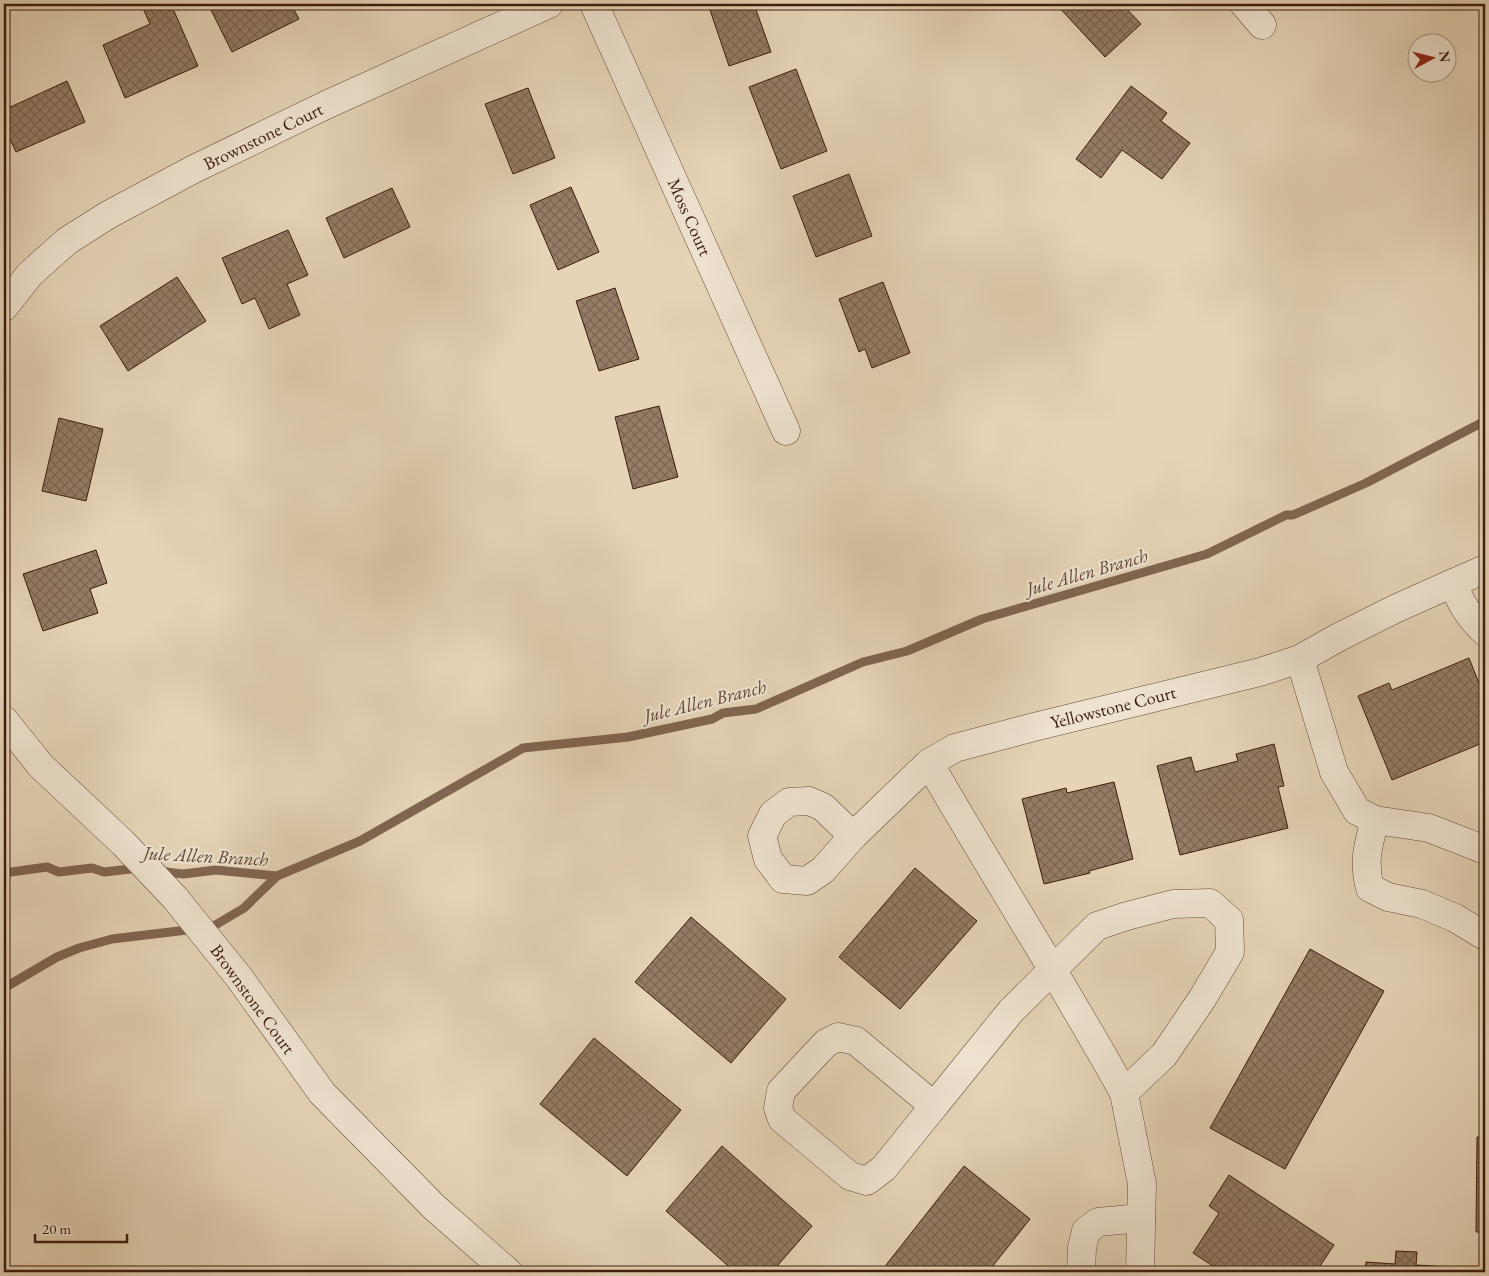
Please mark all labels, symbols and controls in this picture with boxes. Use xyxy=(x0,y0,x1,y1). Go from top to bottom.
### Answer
north arrow xyxy=(1406,32,1456,82)
text: N xyxy=(1435,50,1455,64)
street label: Brownstone Court xyxy=(199,97,327,175)
street label: Moss Court xyxy=(663,174,717,260)
water label: Jule Allen Branch xyxy=(1020,543,1151,602)
water label: Jule Allen Branch xyxy=(637,674,769,729)
street label: Yellowstone Court xyxy=(1048,680,1178,734)
water label: Jule Allen Branch xyxy=(139,840,269,872)
street label: Brownstone Court xyxy=(205,939,301,1059)
scale bar xyxy=(35,1211,128,1243)
text: 20 m xyxy=(42,1219,71,1238)

